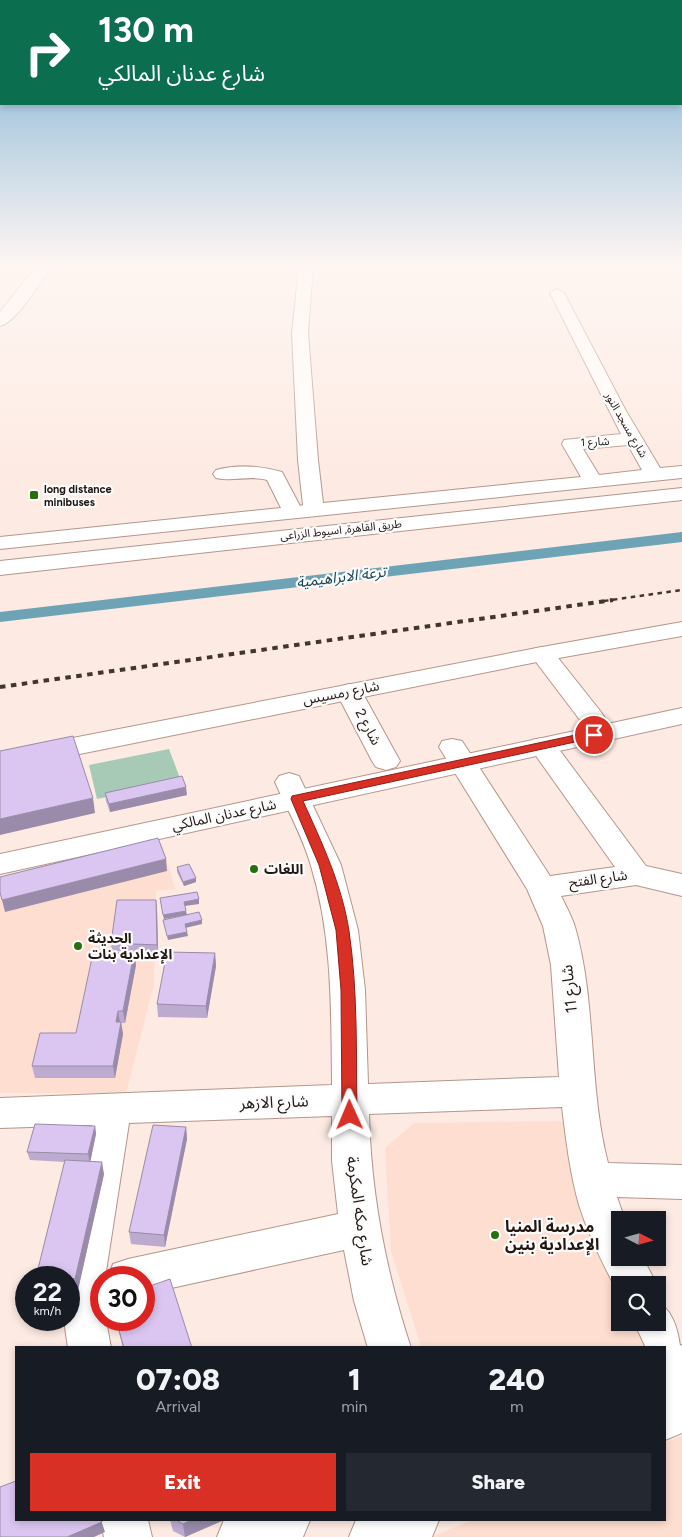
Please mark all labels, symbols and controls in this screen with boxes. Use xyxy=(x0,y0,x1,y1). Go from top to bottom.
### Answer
text: 130 m xyxy=(98,9,194,51)
icon: right xyxy=(15,20,80,85)
text: شارع عدنان المالكي xyxy=(98,60,265,87)
street label: شارع مسجد النور xyxy=(601,389,650,461)
street label: شارع 1 xyxy=(580,435,610,450)
place label: long distance minibuses xyxy=(44,483,112,509)
marker: long distance minibuses xyxy=(28,489,40,501)
street label: طريق القاهرة, اسيوط الزراعى xyxy=(280,517,402,543)
water label: ترعة الابراهيمية xyxy=(295,562,389,591)
street label: شارع رمسيس xyxy=(301,677,381,711)
street label: شارع 2 xyxy=(350,706,385,749)
pin xyxy=(573,714,615,756)
icon: arrive xyxy=(580,721,608,749)
street label: شارع عدنان المالكي xyxy=(170,796,278,837)
place label: اللغات xyxy=(264,861,303,878)
marker: اللغات xyxy=(248,863,260,875)
street label: شارع الفتح xyxy=(568,866,629,894)
place label: الحديثة الإعدادية بنات xyxy=(88,930,172,964)
marker: الحديثة الإعدادية بنات xyxy=(72,940,84,952)
street label: شارع 11 xyxy=(557,964,584,1014)
position arrow xyxy=(323,1088,375,1140)
street label: شارع الازهر xyxy=(238,1091,309,1116)
street label: شارع مكه المكرمة xyxy=(340,1155,377,1268)
north arrow xyxy=(611,1211,666,1266)
map controls xyxy=(611,1211,666,1331)
place label: مدرسة المنيا الإعدادية بنين xyxy=(505,1217,599,1256)
marker: مدرسة المنيا الإعدادية بنين xyxy=(489,1229,501,1241)
speed limit sign: 30 xyxy=(90,1266,155,1331)
button: search xyxy=(611,1276,666,1331)
text: 22 xyxy=(33,1277,62,1307)
text: km/h xyxy=(34,1304,61,1318)
text: 07:08 xyxy=(136,1361,220,1398)
text: 1 xyxy=(348,1361,361,1398)
text: 240 xyxy=(489,1361,545,1398)
text: Arrival xyxy=(156,1397,201,1416)
text: min xyxy=(341,1397,367,1416)
text: m xyxy=(510,1397,524,1416)
button: Exit xyxy=(30,1453,336,1511)
button: Share xyxy=(346,1453,651,1511)

